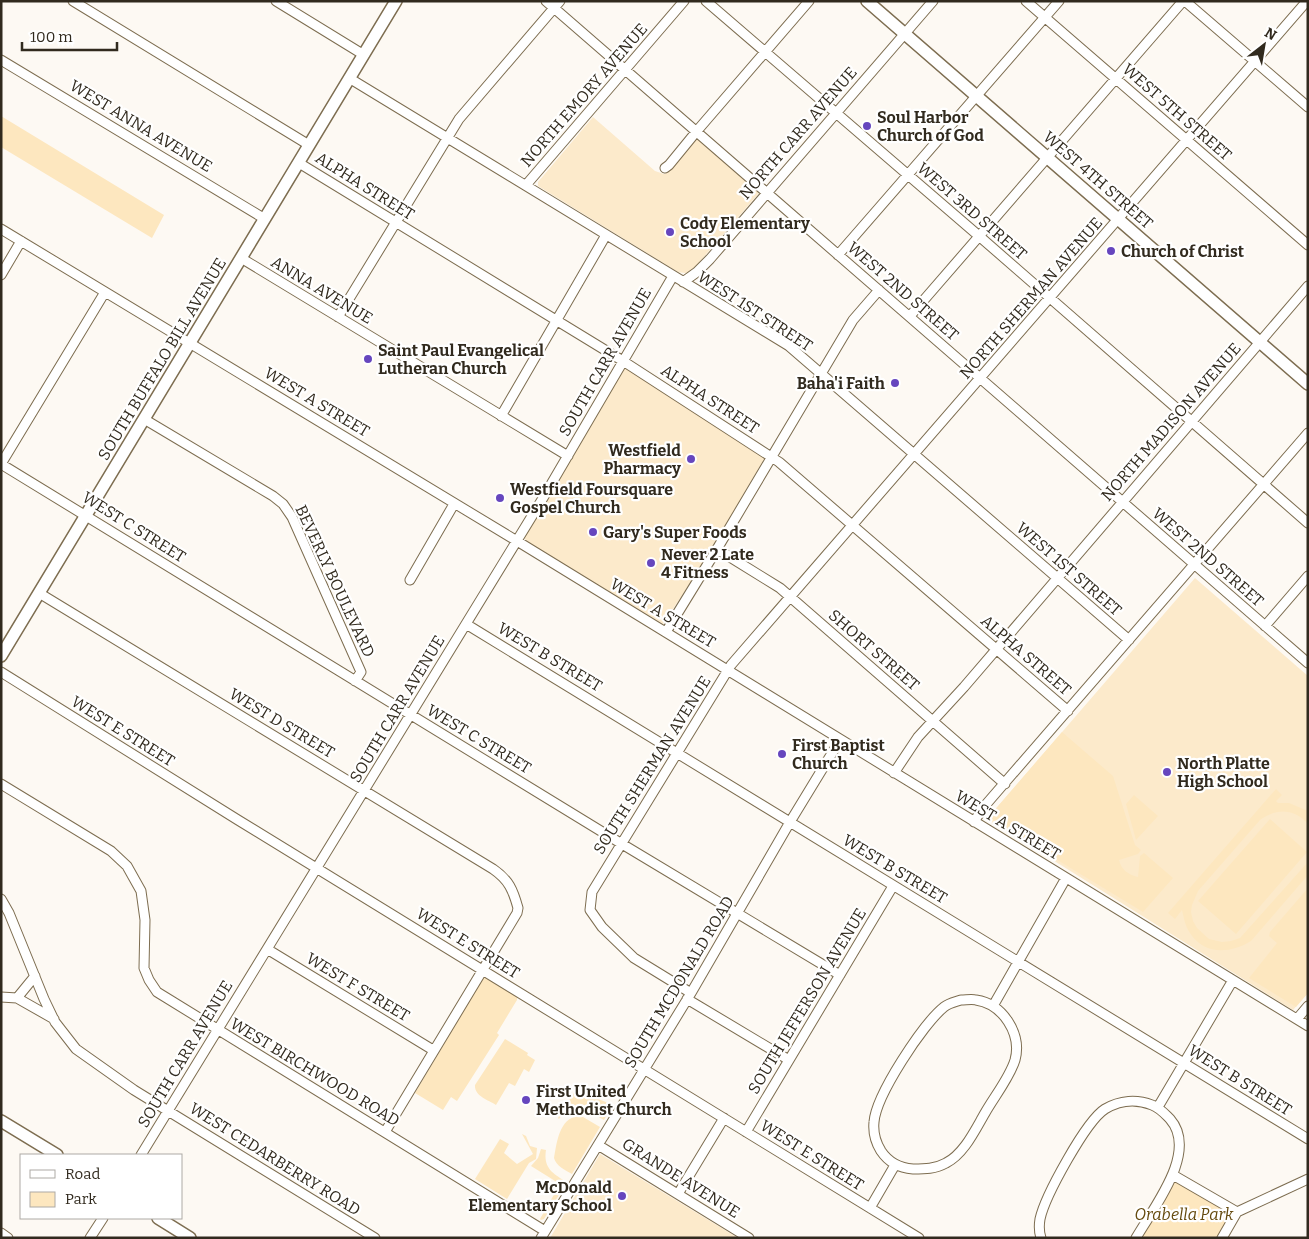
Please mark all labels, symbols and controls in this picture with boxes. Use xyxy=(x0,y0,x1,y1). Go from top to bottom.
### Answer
street label: NORTH EMORY AVENUE xyxy=(517,19,651,171)
scale bar xyxy=(22,20,118,52)
north arrow xyxy=(1239,20,1289,70)
text: N xyxy=(1261,24,1280,44)
text: 100 m xyxy=(30,28,73,46)
street label: WEST 5TH STREET xyxy=(1119,59,1235,165)
street label: NORTH CARR AVENUE xyxy=(735,63,861,203)
street label: WEST ANNA AVENUE xyxy=(66,76,216,176)
place label: Soul Harbor Church of God xyxy=(877,108,984,145)
marker: Soul Harbor Church of God xyxy=(861,120,873,132)
street label: WEST 4TH STREET xyxy=(1039,127,1157,233)
street label: ALPHA STREET xyxy=(312,148,418,224)
street label: WEST 3RD STREET xyxy=(913,158,1031,264)
street label: NORTH SHERMAN AVENUE xyxy=(956,213,1106,383)
place label: Cody Elementary School xyxy=(680,214,810,251)
marker: Cody Elementary School xyxy=(664,226,676,238)
street label: WEST 2ND STREET xyxy=(844,238,962,344)
place label: Church of Christ xyxy=(1121,242,1245,261)
marker: Church of Christ xyxy=(1105,245,1117,257)
street label: ANNA AVENUE xyxy=(268,252,376,328)
street label: SOUTH BUFFALO BILL AVENUE xyxy=(94,254,230,464)
street label: WEST 1ST STREET xyxy=(694,267,816,355)
street label: SOUTH CARR AVENUE xyxy=(555,284,655,440)
street label: NORTH MADISON AVENUE xyxy=(1097,339,1245,505)
place label: Saint Paul Evangelical Lutheran Church xyxy=(378,341,544,378)
marker: Saint Paul Evangelical Lutheran Church xyxy=(362,353,374,365)
street label: ALPHA STREET xyxy=(658,360,762,438)
street label: WEST A STREET xyxy=(261,363,373,441)
place label: Baha'i Faith xyxy=(797,374,885,393)
marker: Baha'i Faith xyxy=(889,377,901,389)
place label: Westfield Pharmacy xyxy=(604,441,681,478)
marker: Westfield Pharmacy xyxy=(685,453,697,465)
place label: Westfield Foursquare Gospel Church xyxy=(510,480,673,517)
street label: WEST C STREET xyxy=(79,488,189,566)
marker: Westfield Foursquare Gospel Church xyxy=(494,492,506,504)
street label: BEVERLY BOULEVARD xyxy=(291,502,379,660)
street label: WEST 2ND STREET xyxy=(1149,504,1267,610)
street label: WEST 1ST STREET xyxy=(1013,518,1125,620)
place label: Gary's Super Foods xyxy=(603,523,747,542)
marker: Gary's Super Foods xyxy=(587,526,599,538)
place label: Never 2 Late 4 Fitness xyxy=(661,545,754,582)
marker: Never 2 Late 4 Fitness xyxy=(645,557,657,569)
street label: WEST A STREET xyxy=(607,574,719,652)
street label: SHORT STREET xyxy=(825,605,923,695)
street label: ALPHA STREET xyxy=(977,611,1075,699)
street label: WEST B STREET xyxy=(494,618,606,696)
street label: SOUTH CARR AVENUE xyxy=(346,632,448,786)
street label: SOUTH SHERMAN AVENUE xyxy=(589,672,715,858)
street label: WEST D STREET xyxy=(226,684,338,762)
street label: WEST E STREET xyxy=(68,692,178,770)
street label: WEST C STREET xyxy=(423,700,535,778)
place label: First Baptist Church xyxy=(792,736,885,773)
marker: First Baptist Church xyxy=(776,748,788,760)
place label: North Platte High School xyxy=(1177,754,1270,791)
marker: North Platte High School xyxy=(1161,766,1173,778)
street label: WEST A STREET xyxy=(952,786,1064,864)
street label: WEST B STREET xyxy=(839,830,951,908)
street label: SOUTH MCDONALD ROAD xyxy=(620,893,738,1071)
street label: WEST E STREET xyxy=(413,904,523,982)
street label: SOUTH JEFFERSON AVENUE xyxy=(744,905,870,1097)
street label: WEST F STREET xyxy=(303,949,413,1025)
street label: SOUTH CARR AVENUE xyxy=(134,977,236,1131)
street label: WEST BIRCHWOOD ROAD xyxy=(227,1014,403,1130)
street label: WEST B STREET xyxy=(1185,1041,1295,1119)
place label: First United Methodist Church xyxy=(536,1082,672,1119)
marker: First United Methodist Church xyxy=(520,1094,532,1106)
street label: WEST CEDARBERRY ROAD xyxy=(186,1099,364,1219)
street label: WEST E STREET xyxy=(757,1116,867,1194)
street label: GRANDE AVENUE xyxy=(619,1134,743,1222)
legend xyxy=(20,1154,182,1219)
text: Road xyxy=(65,1165,100,1183)
place label: McDonald Elementary School xyxy=(468,1178,612,1215)
text: Park xyxy=(65,1190,97,1208)
marker: McDonald Elementary School xyxy=(616,1190,628,1202)
park label: Orabella Park xyxy=(1134,1205,1234,1224)

